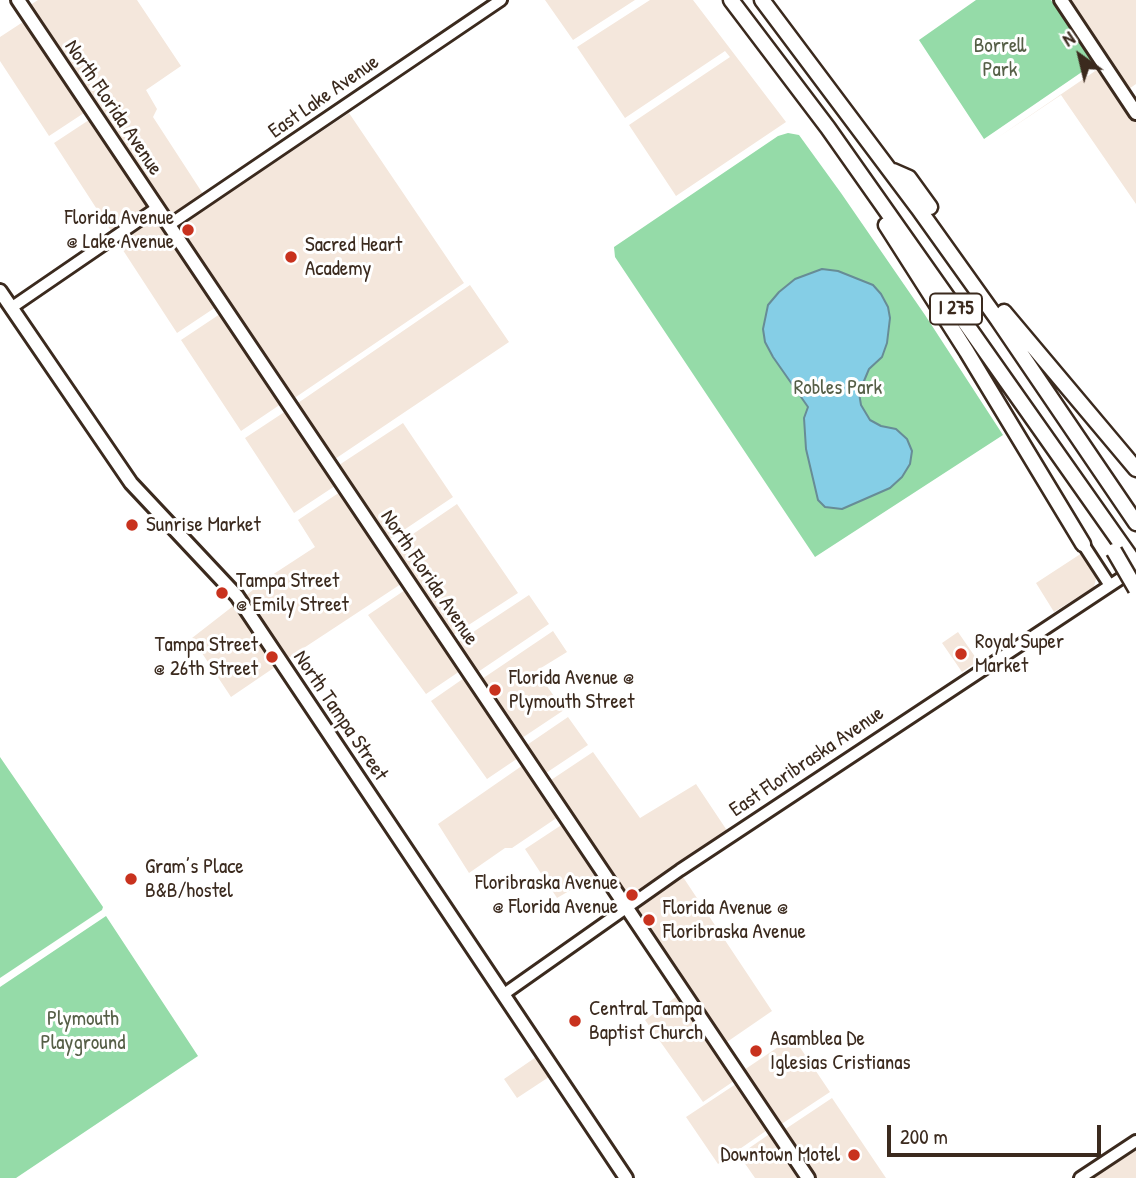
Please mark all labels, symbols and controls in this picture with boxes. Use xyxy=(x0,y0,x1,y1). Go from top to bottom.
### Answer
north arrow xyxy=(1045,21,1115,91)
text: N xyxy=(1057,25,1080,52)
park label: Borrell Park xyxy=(974,33,1026,83)
street label: North Florida Avenue xyxy=(58,36,168,180)
street label: East Lake Avenue xyxy=(264,50,384,144)
place label: Florida Avenue @ Lake Avenue xyxy=(65,205,174,255)
marker: Florida Avenue @ Lake Avenue xyxy=(180,222,196,238)
place label: Sacred Heart Academy xyxy=(305,232,402,282)
marker: Sacred Heart Academy xyxy=(283,249,299,265)
road number: I 275 xyxy=(930,294,982,324)
park label: Robles Park xyxy=(794,375,882,401)
street label: North Florida Avenue xyxy=(374,506,484,650)
place label: Sunrise Market xyxy=(146,512,261,538)
marker: Sunrise Market xyxy=(124,517,140,533)
place label: Tampa Street @ Emily Street xyxy=(236,568,349,618)
marker: Tampa Street @ Emily Street xyxy=(214,585,230,601)
place label: Royal Super Market xyxy=(975,629,1064,679)
place label: Tampa Street @ 26th Street xyxy=(154,632,258,682)
street label: North Tampa Street xyxy=(287,646,393,786)
marker: Royal Super Market xyxy=(953,646,969,662)
marker: Tampa Street @ 26th Street xyxy=(264,649,280,665)
place label: Florida Avenue @ Plymouth Street xyxy=(509,665,635,715)
marker: Florida Avenue @ Plymouth Street xyxy=(487,682,503,698)
street label: East Floribraska Avenue xyxy=(725,701,889,823)
place label: Gram’s Place B&B/hostel xyxy=(145,854,244,904)
place label: Floribraska Avenue @ Florida Avenue xyxy=(475,870,618,920)
marker: Gram’s Place B&B/hostel xyxy=(123,871,139,887)
marker: Floribraska Avenue @ Florida Avenue xyxy=(624,887,640,903)
place label: Florida Avenue @ Floribraska Avenue xyxy=(663,895,806,945)
marker: Florida Avenue @ Floribraska Avenue xyxy=(641,912,657,928)
place label: Central Tampa Baptist Church xyxy=(589,996,703,1046)
park label: Plymouth Playground xyxy=(41,1006,125,1056)
marker: Central Tampa Baptist Church xyxy=(567,1013,583,1029)
place label: Asamblea De Iglesias Cristianas xyxy=(770,1026,911,1076)
marker: Asamblea De Iglesias Cristianas xyxy=(748,1043,764,1059)
scale bar xyxy=(891,1112,1104,1156)
text: 200 m xyxy=(900,1122,948,1151)
place label: Downtown Motel xyxy=(720,1142,840,1168)
marker: Downtown Motel xyxy=(846,1147,862,1163)

